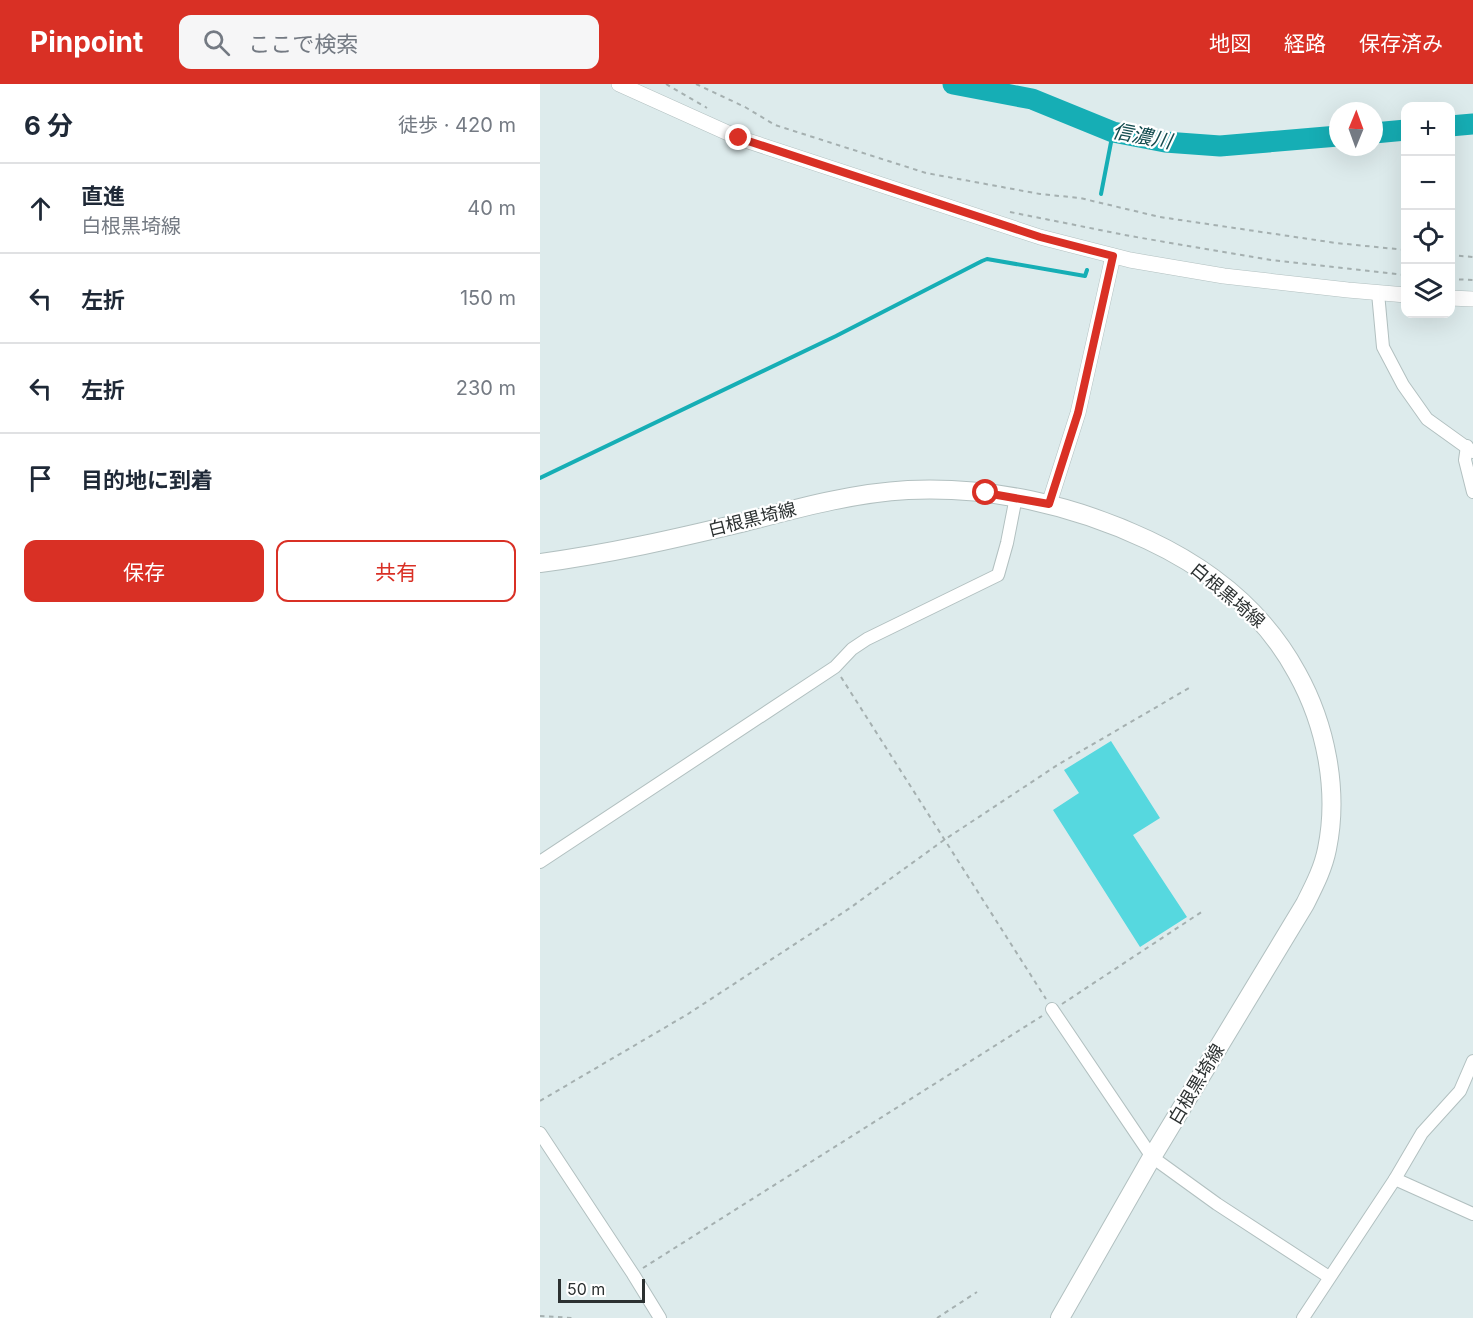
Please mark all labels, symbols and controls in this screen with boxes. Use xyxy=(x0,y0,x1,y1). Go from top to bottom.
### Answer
search box xyxy=(179,15,599,69)
text: Pinpoint xyxy=(30,25,143,59)
icon: search xyxy=(200,26,233,59)
text: ここで検索 xyxy=(248,31,358,57)
text: 地図 xyxy=(1209,31,1251,56)
text: 経路 xyxy=(1284,31,1326,56)
text: 保存済み xyxy=(1359,31,1443,56)
north arrow xyxy=(1329,102,1383,156)
map controls xyxy=(1401,102,1455,318)
button: + xyxy=(1401,102,1455,156)
text: 6 分 xyxy=(24,110,73,141)
text: 徒歩 · 420 m xyxy=(398,113,516,137)
water label: 信濃川 xyxy=(1110,118,1176,154)
route end xyxy=(725,124,751,150)
button: − xyxy=(1401,156,1455,210)
text: 直進 xyxy=(81,183,125,209)
icon: ahead xyxy=(24,192,57,225)
text: 40 m xyxy=(467,196,516,220)
button: locate xyxy=(1401,210,1455,264)
text: 白根黒埼線 xyxy=(81,214,181,238)
button: layers xyxy=(1401,264,1455,318)
icon: left xyxy=(24,282,57,315)
text: 150 m xyxy=(460,286,516,310)
text: 左折 xyxy=(81,287,125,313)
icon: left xyxy=(24,372,57,405)
text: 230 m xyxy=(456,376,516,400)
text: 左折 xyxy=(81,377,125,403)
icon: arrive xyxy=(24,462,57,495)
text: 目的地に到着 xyxy=(81,467,213,493)
route start xyxy=(972,479,998,505)
street label: 白根黒埼線 xyxy=(706,498,798,540)
button: 保存 xyxy=(24,540,264,602)
button: 共有 xyxy=(276,540,516,602)
street label: 白根黒埼線 xyxy=(1187,558,1269,632)
street label: 白根黒埼線 xyxy=(1164,1040,1228,1128)
scale bar xyxy=(558,1276,645,1304)
text: 50 m xyxy=(567,1279,605,1299)

